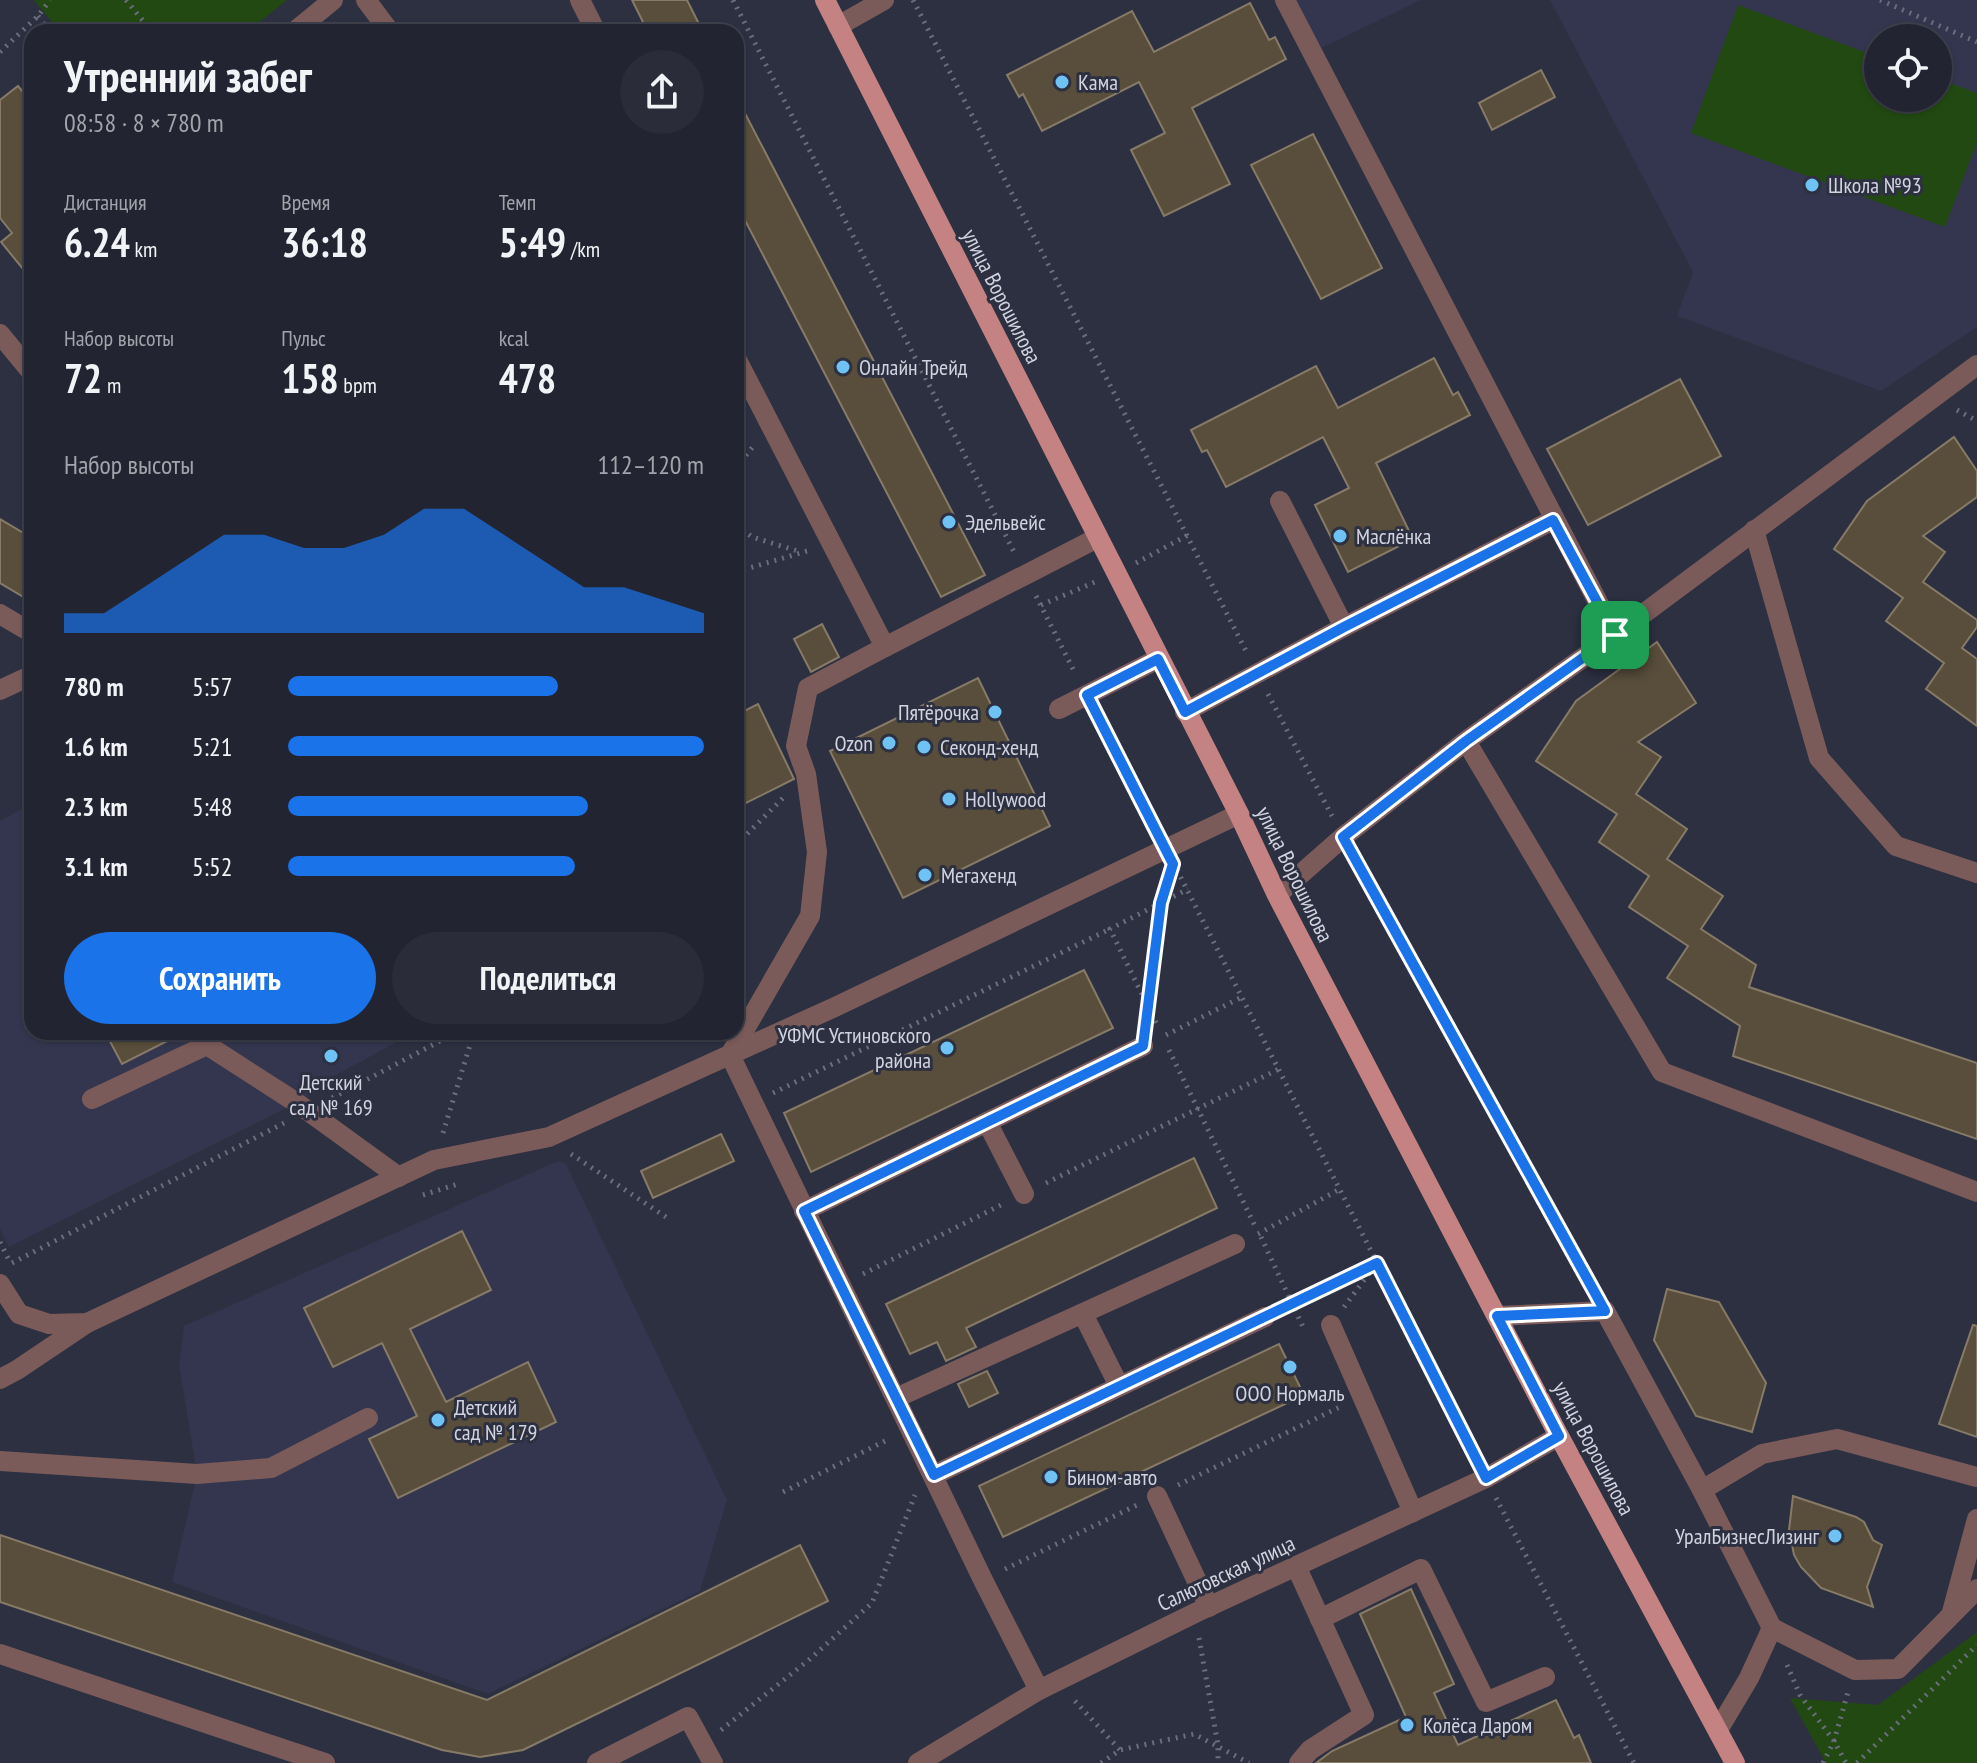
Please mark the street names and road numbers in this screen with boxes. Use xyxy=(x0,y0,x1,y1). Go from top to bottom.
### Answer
street label: улица Ворошилова xyxy=(956,224,1048,368)
street label: улица Ворошилова xyxy=(1250,802,1340,946)
street label: улица Ворошилова xyxy=(1547,1376,1641,1520)
street label: Салютовская улица xyxy=(1153,1529,1299,1617)

